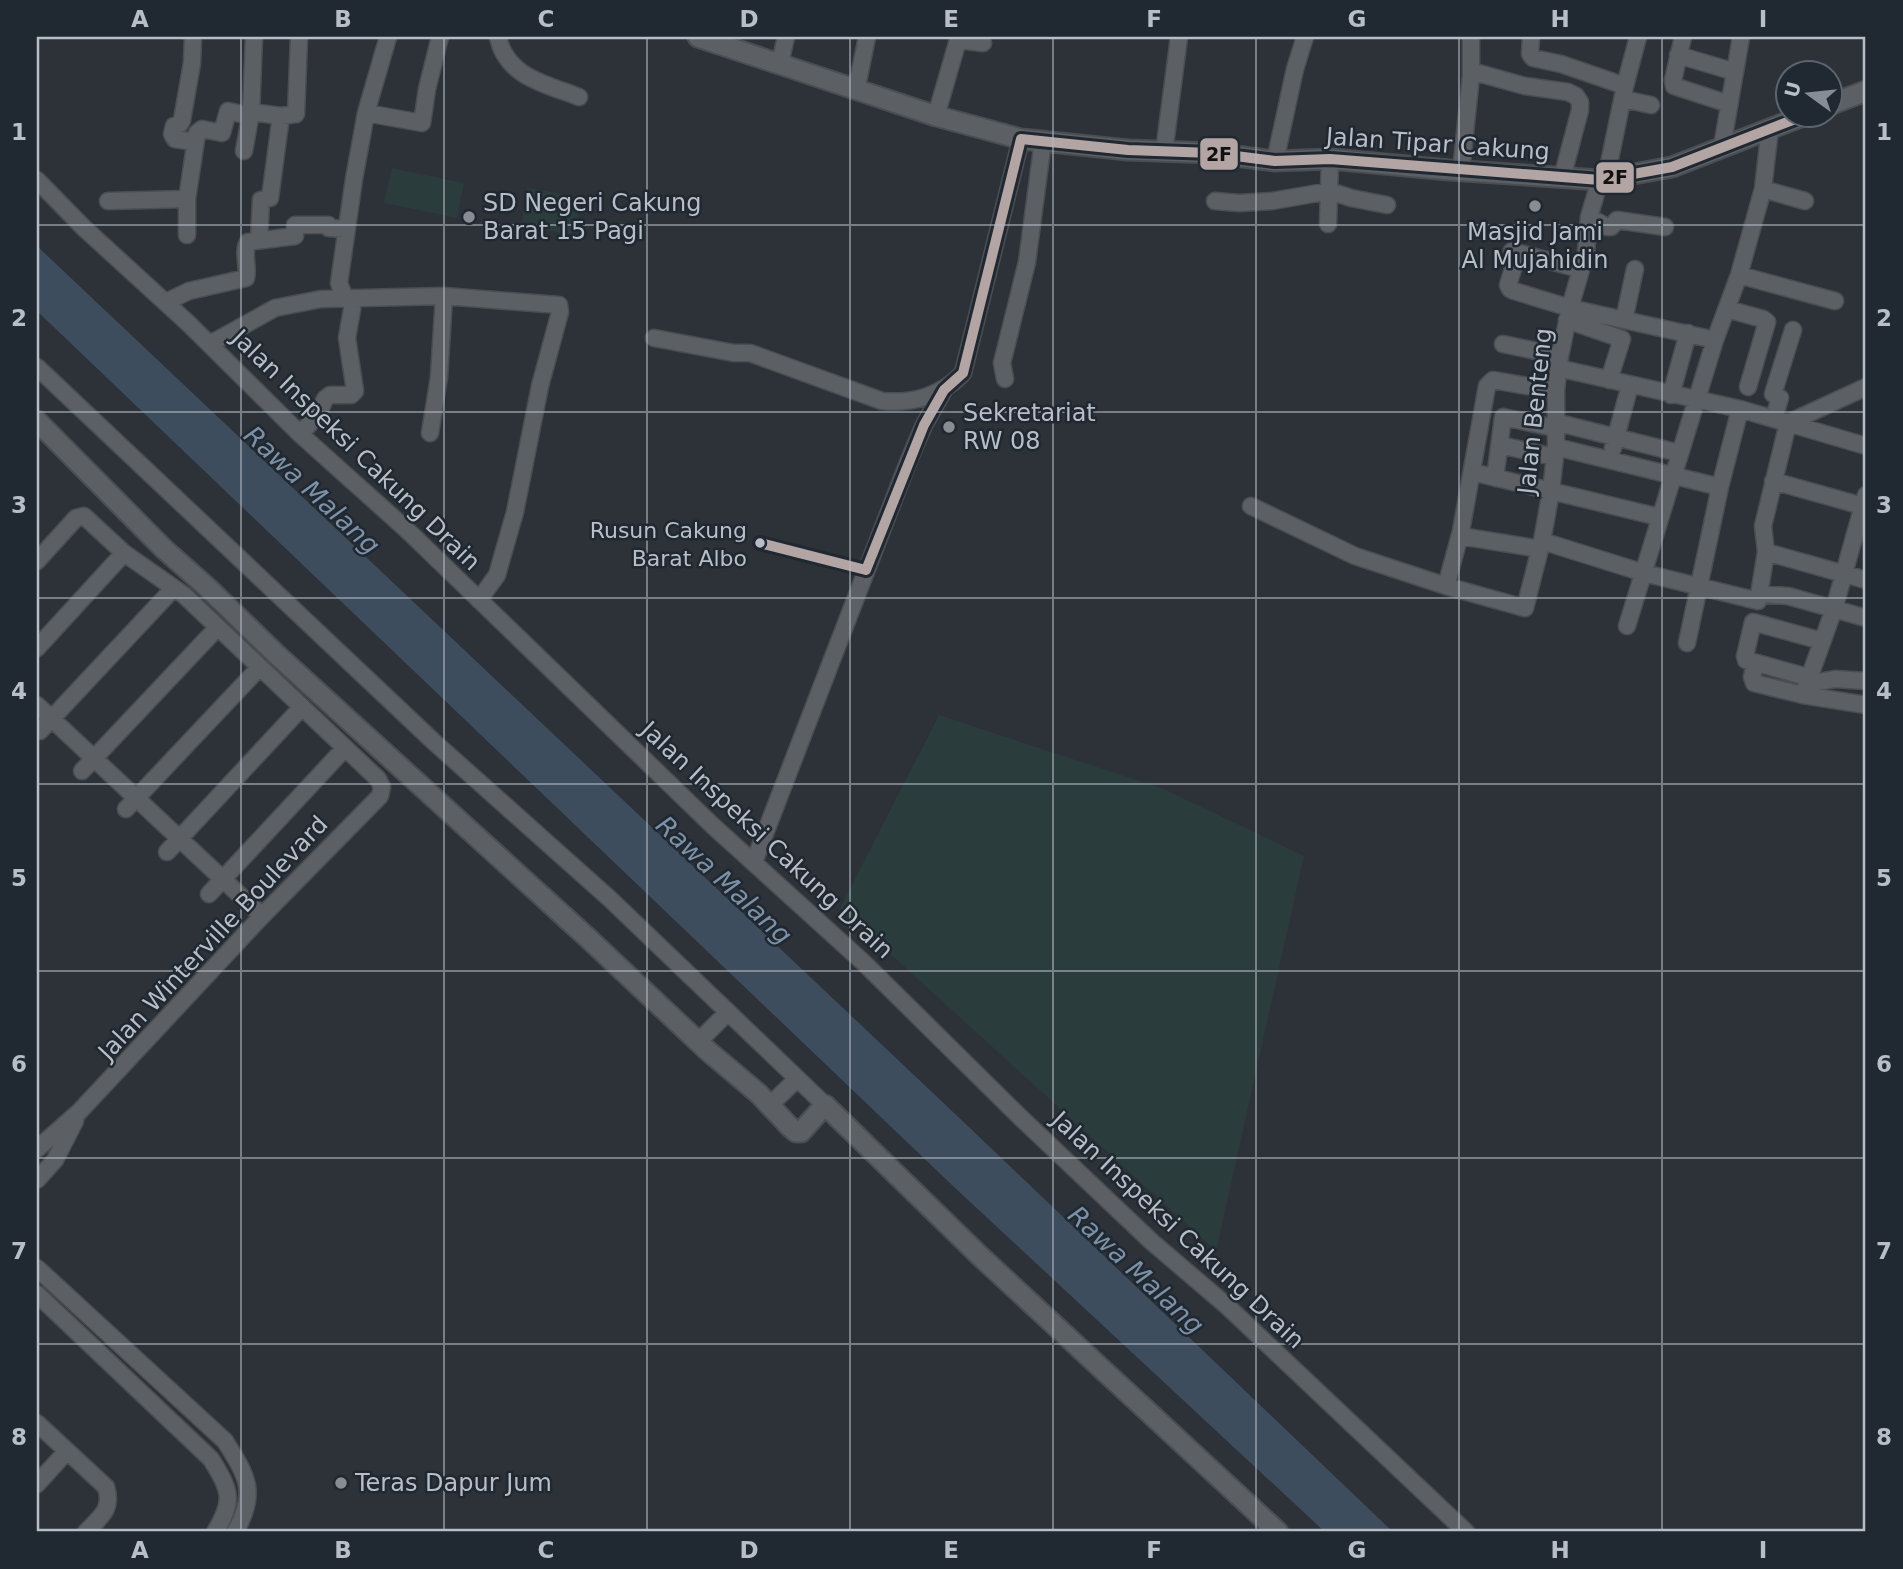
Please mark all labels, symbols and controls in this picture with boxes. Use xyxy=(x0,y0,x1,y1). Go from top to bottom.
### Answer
text: A xyxy=(131,6,149,32)
text: B xyxy=(334,6,352,32)
text: C xyxy=(538,6,554,32)
text: D xyxy=(739,6,759,32)
text: E xyxy=(943,6,959,32)
text: F xyxy=(1146,6,1162,32)
text: G xyxy=(1348,6,1366,32)
text: H xyxy=(1550,6,1570,32)
text: I xyxy=(1759,6,1767,32)
north arrow xyxy=(1773,60,1843,130)
text: U xyxy=(1780,79,1805,100)
text: 1 xyxy=(11,119,27,145)
text: 1 xyxy=(1876,119,1892,145)
street label: Jalan Tipar Cakung xyxy=(1323,122,1551,166)
line badge: 2F xyxy=(1199,137,1239,171)
text: 2F xyxy=(1206,143,1232,165)
line badge: 2F xyxy=(1595,161,1635,194)
text: 2F xyxy=(1602,166,1628,188)
place label: SD Negeri Cakung Barat 15 Pagi xyxy=(483,189,702,245)
marker: Masjid Jami Al Mujahidin xyxy=(1527,198,1543,214)
marker: SD Negeri Cakung Barat 15 Pagi xyxy=(461,209,477,225)
place label: Masjid Jami Al Mujahidin xyxy=(1462,218,1609,274)
text: 2 xyxy=(11,305,27,331)
text: 2 xyxy=(1876,305,1892,331)
street label: Jalan Inspeksi Cakung Drain xyxy=(225,322,486,576)
street label: Jalan Benteng xyxy=(1512,326,1558,498)
place label: Sekretariat RW 08 xyxy=(963,399,1096,455)
marker: Sekretariat RW 08 xyxy=(941,419,957,435)
water label: Rawa Malang xyxy=(238,420,386,560)
text: 3 xyxy=(11,492,27,518)
text: 3 xyxy=(1876,492,1892,518)
place label: Rusun Cakung Barat Albo xyxy=(590,518,747,571)
marker: Rusun Cakung Barat Albo xyxy=(753,536,767,550)
text: 4 xyxy=(11,678,27,704)
text: 4 xyxy=(1876,678,1892,704)
street label: Jalan Inspeksi Cakung Drain xyxy=(634,714,899,964)
street label: Jalan Winterville Boulevard xyxy=(91,810,333,1067)
water label: Rawa Malang xyxy=(650,810,798,950)
text: 5 xyxy=(11,865,27,891)
text: 5 xyxy=(1876,865,1892,891)
text: 6 xyxy=(11,1051,27,1077)
text: 6 xyxy=(1876,1051,1892,1077)
street label: Jalan Inspeksi Cakung Drain xyxy=(1045,1104,1310,1354)
water label: Rawa Malang xyxy=(1062,1200,1210,1340)
text: 7 xyxy=(11,1238,27,1264)
text: 7 xyxy=(1876,1238,1892,1264)
text: 8 xyxy=(11,1424,27,1450)
text: 8 xyxy=(1876,1424,1892,1450)
place label: Teras Dapur Jum xyxy=(354,1469,552,1497)
marker: Teras Dapur Jum xyxy=(333,1475,349,1491)
text: A xyxy=(131,1537,149,1563)
text: B xyxy=(334,1537,352,1563)
text: C xyxy=(538,1537,554,1563)
text: D xyxy=(739,1537,759,1563)
text: E xyxy=(943,1537,959,1563)
text: F xyxy=(1146,1537,1162,1563)
text: G xyxy=(1348,1537,1366,1563)
text: H xyxy=(1550,1537,1570,1563)
text: I xyxy=(1759,1537,1767,1563)

